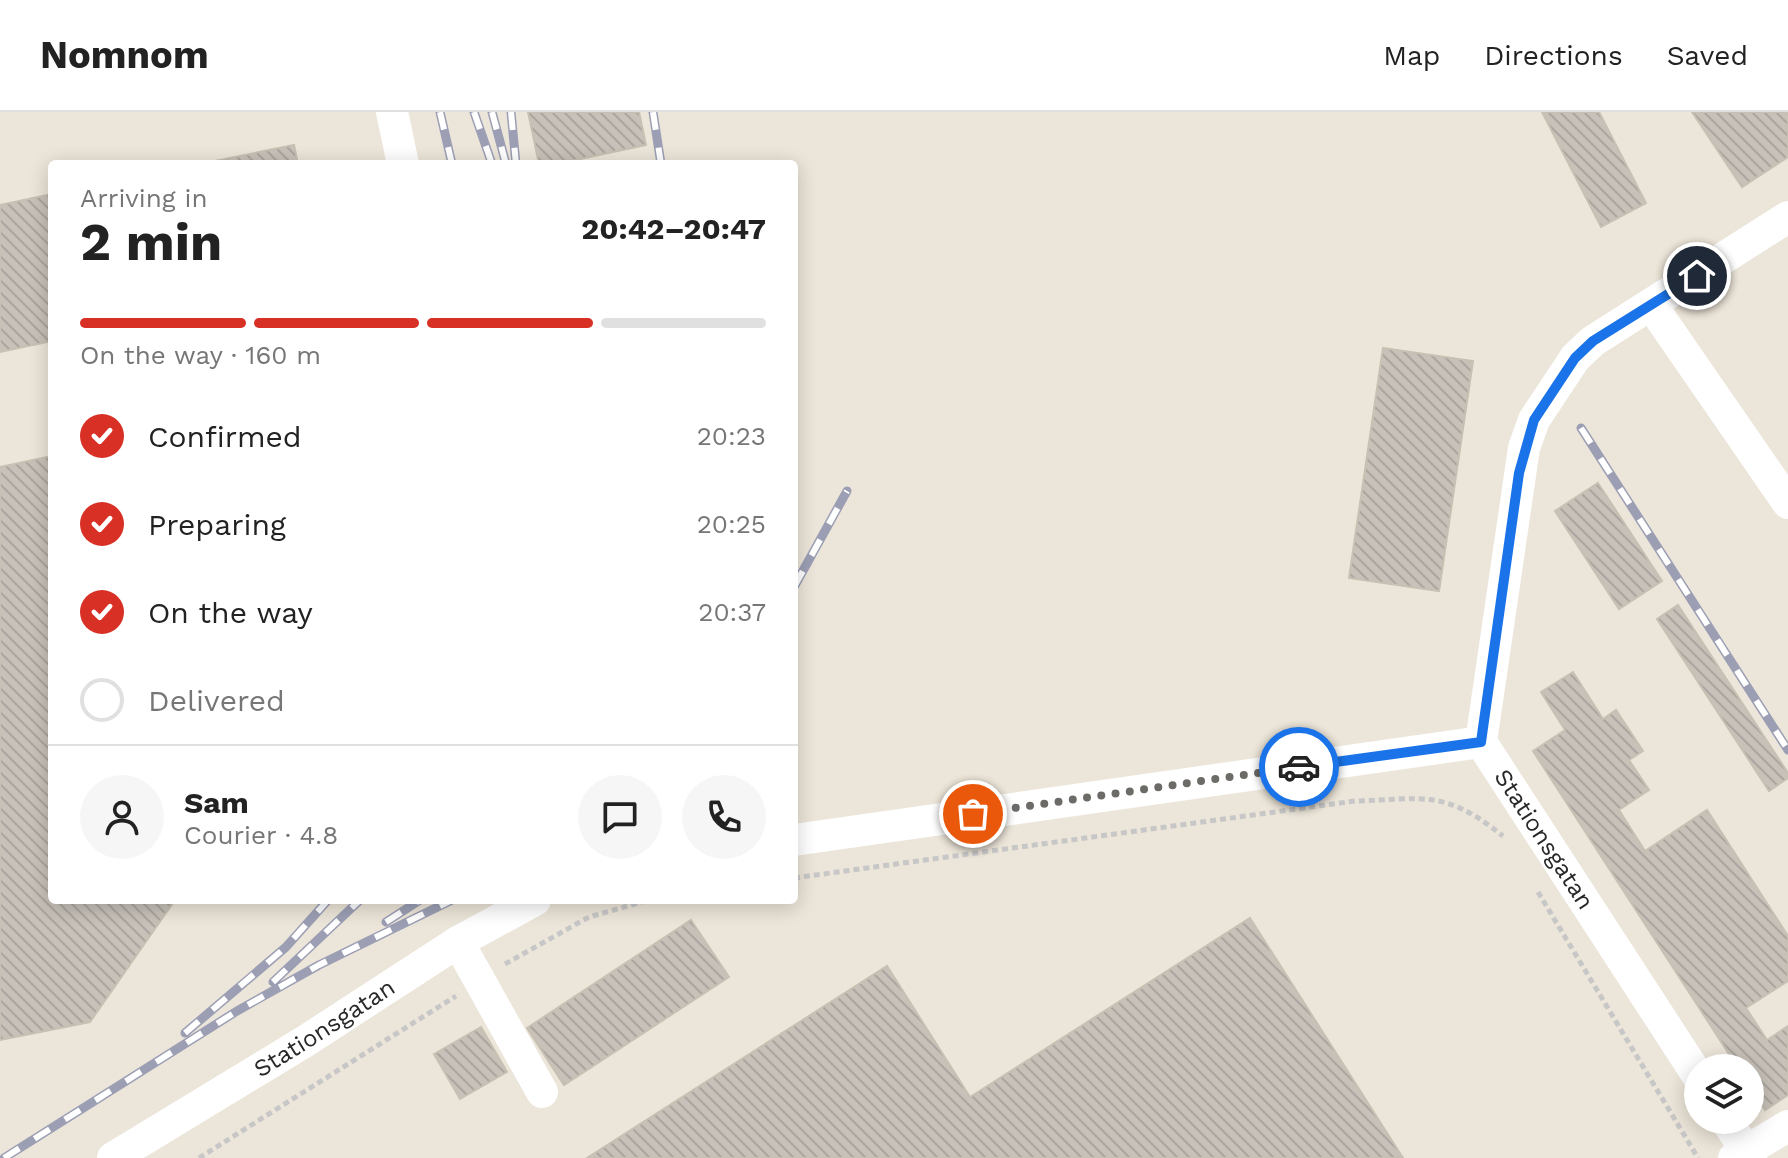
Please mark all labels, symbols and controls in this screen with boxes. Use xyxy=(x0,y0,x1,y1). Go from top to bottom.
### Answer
text: Nomnom xyxy=(40,33,209,77)
text: Map xyxy=(1383,39,1440,72)
text: Directions xyxy=(1484,39,1623,72)
text: Saved xyxy=(1667,39,1748,72)
text: Arriving in xyxy=(80,183,208,213)
text: 20:42–20:47 xyxy=(581,211,766,246)
text: 2 min xyxy=(80,212,222,273)
pin xyxy=(1663,242,1731,310)
icon: home xyxy=(1675,254,1719,298)
text: On the way · 160 m xyxy=(80,340,321,370)
icon: check xyxy=(80,414,124,458)
text: Confirmed xyxy=(148,419,302,454)
text: 20:23 xyxy=(697,421,766,451)
icon: check xyxy=(80,502,124,546)
text: Preparing xyxy=(148,507,286,542)
text: 20:25 xyxy=(697,509,766,539)
icon: check xyxy=(80,590,124,634)
text: On the way xyxy=(148,595,313,630)
text: 20:37 xyxy=(698,597,766,627)
text: Delivered xyxy=(148,683,285,718)
courier xyxy=(1259,727,1339,807)
icon: car xyxy=(1277,745,1321,789)
street label: Stationsgatan xyxy=(1489,764,1600,915)
button: person xyxy=(80,775,164,859)
button: chat xyxy=(578,775,662,859)
button: phone xyxy=(682,775,766,859)
pin xyxy=(939,780,1007,848)
text: Sam xyxy=(184,785,249,820)
icon: bag xyxy=(951,792,995,836)
text: Courier · 4.8 xyxy=(184,820,338,850)
street label: Stationsgatan xyxy=(249,973,400,1083)
map controls xyxy=(1684,1054,1764,1134)
button: layers xyxy=(1684,1054,1764,1134)

